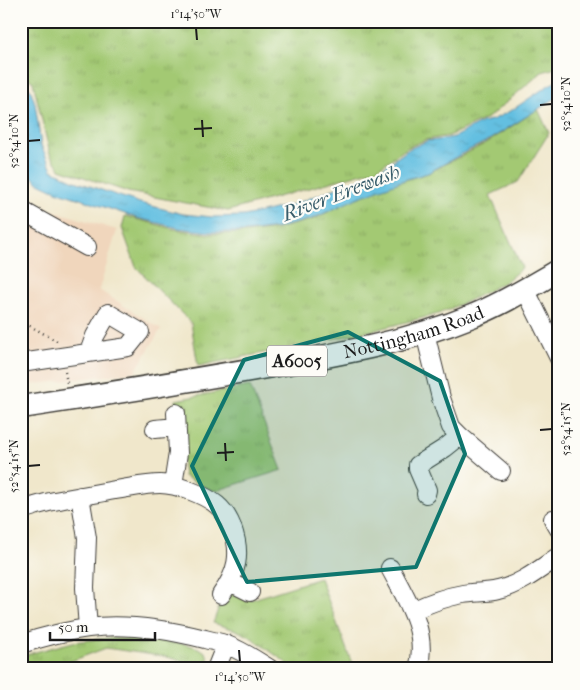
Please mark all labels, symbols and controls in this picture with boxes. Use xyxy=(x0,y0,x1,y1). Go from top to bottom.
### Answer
text: 1°14'50"W xyxy=(171,7,223,21)
text: 52°54'10"N xyxy=(559,76,573,132)
text: 52°54'10"N xyxy=(7,113,21,169)
water label: River Erewash xyxy=(277,160,403,227)
street label: Nottingham Road xyxy=(341,301,488,363)
road number: A6005 xyxy=(267,346,327,376)
text: 52°54'15"N xyxy=(559,402,573,456)
text: 52°54'15"N xyxy=(7,439,21,493)
scale bar xyxy=(50,610,155,642)
text: 50 m xyxy=(58,618,89,636)
text: 1°14'50"W xyxy=(215,670,267,684)

